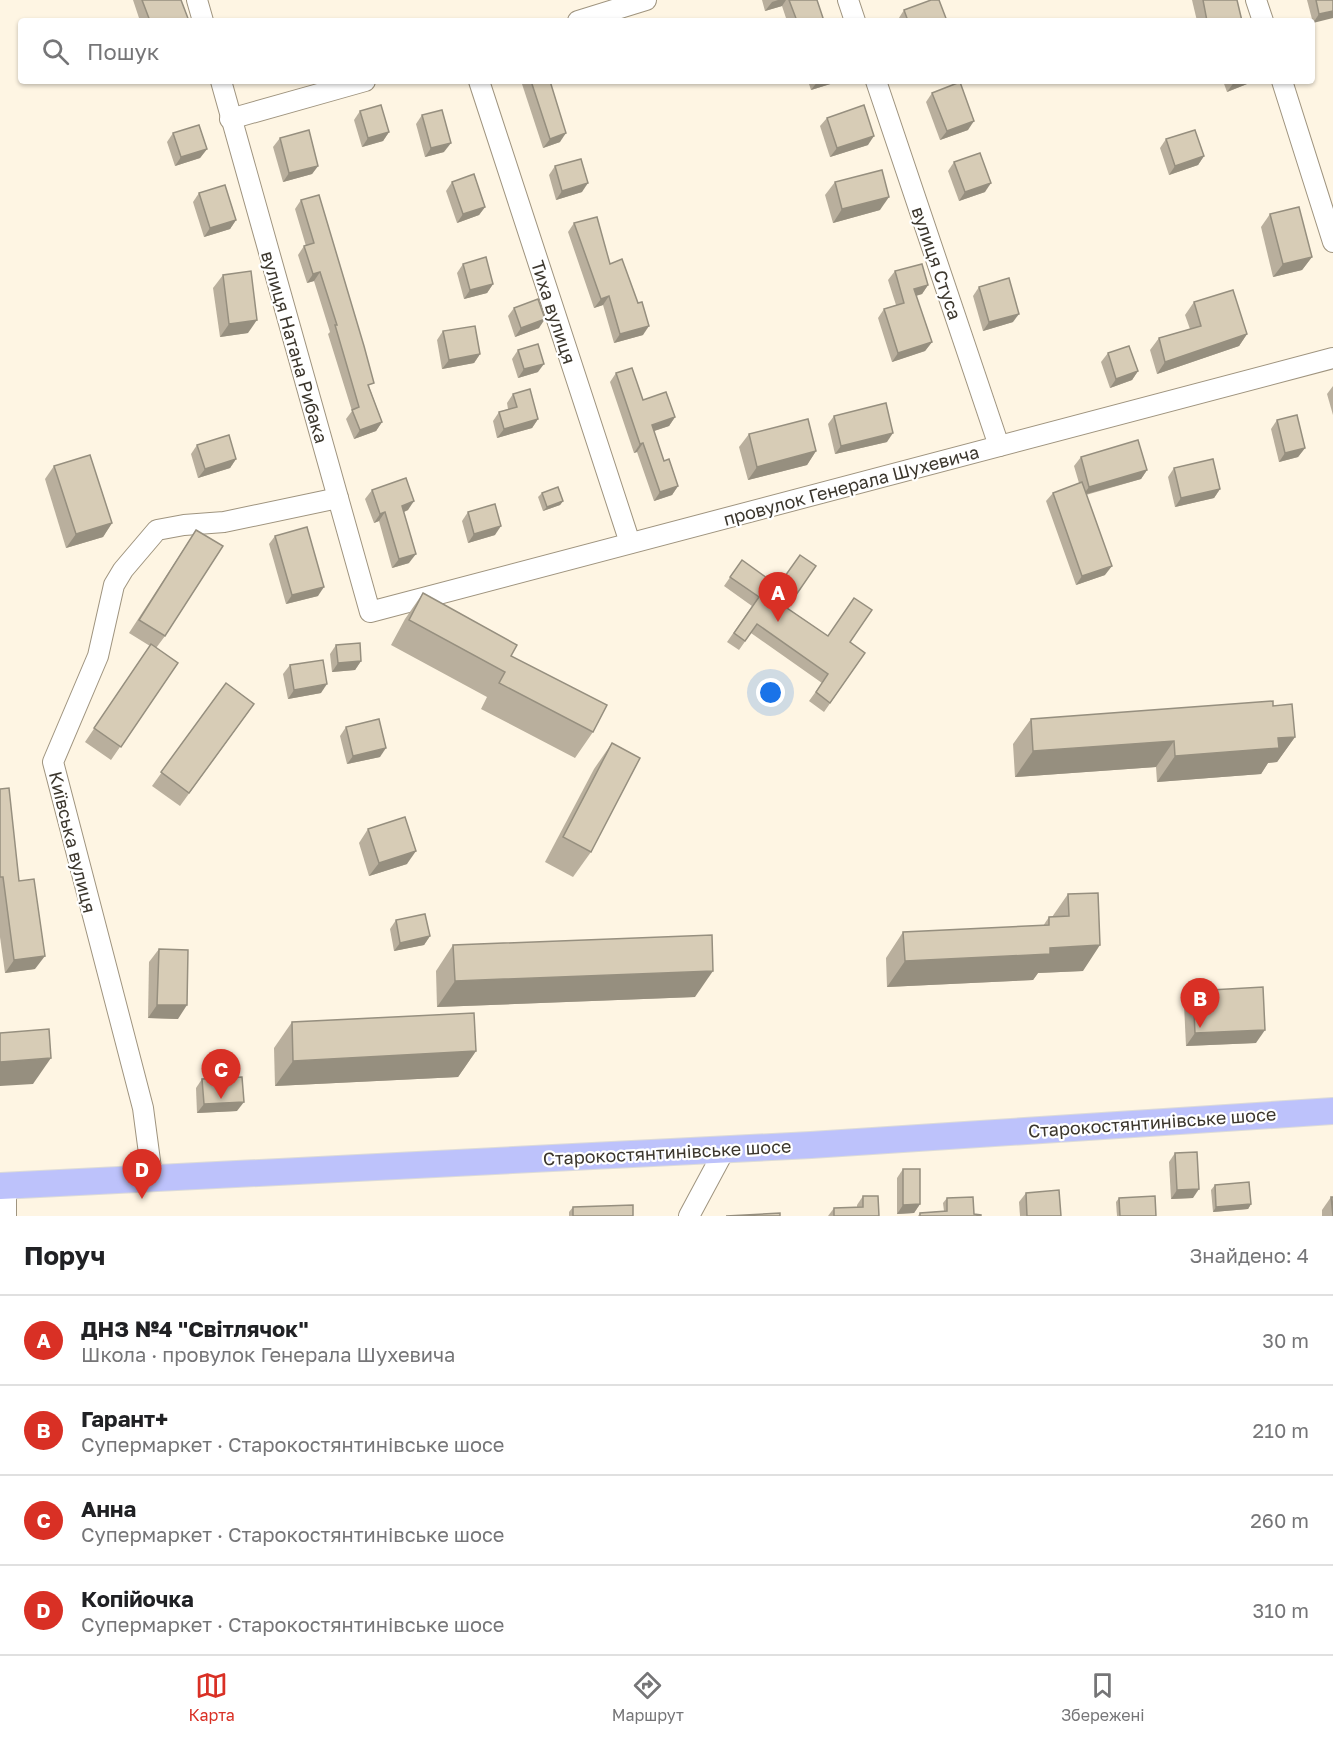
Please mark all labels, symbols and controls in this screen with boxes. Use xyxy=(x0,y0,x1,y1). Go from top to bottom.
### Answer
search box xyxy=(18,18,1315,84)
icon: search xyxy=(39,35,72,68)
text: Пошук xyxy=(87,38,160,65)
street label: вулиця Стуса xyxy=(907,204,967,322)
street label: вулиця Натана Рибака xyxy=(257,248,333,446)
street label: Тиха вулиця xyxy=(527,257,581,367)
street label: провулок Генерала Шухевича xyxy=(721,440,981,530)
pin: A xyxy=(758,572,798,622)
your location xyxy=(756,678,785,707)
street label: Київська вулиця xyxy=(45,769,101,915)
pin: B xyxy=(1180,978,1220,1028)
pin: C xyxy=(202,1050,240,1099)
street label: Старокостянтинівське шосе xyxy=(1027,1102,1277,1142)
street label: Старокостянтинівське шосе xyxy=(542,1135,792,1169)
pin: D xyxy=(122,1150,162,1199)
text: Поруч xyxy=(24,1240,105,1271)
text: Знайдено: 4 xyxy=(1189,1243,1309,1267)
text: ДНЗ №4 "Світлячок" xyxy=(81,1315,309,1342)
text: A xyxy=(36,1328,51,1352)
text: 30 m xyxy=(1262,1328,1309,1352)
text: Школа · провулок Генерала Шухевича xyxy=(81,1342,455,1366)
text: Гарант+ xyxy=(81,1405,168,1432)
text: B xyxy=(36,1418,51,1442)
text: 210 m xyxy=(1253,1418,1309,1442)
text: Супермаркет · Старокостянтинівське шосе xyxy=(81,1432,504,1456)
text: Анна xyxy=(81,1495,136,1522)
text: C xyxy=(36,1508,51,1532)
text: 260 m xyxy=(1250,1508,1309,1532)
text: Супермаркет · Старокостянтинівське шосе xyxy=(81,1522,504,1546)
text: Копійочка xyxy=(81,1585,194,1612)
text: D xyxy=(36,1598,51,1622)
text: 310 m xyxy=(1253,1598,1309,1622)
text: Супермаркет · Старокостянтинівське шосе xyxy=(81,1612,504,1636)
tab: Карта xyxy=(188,1669,235,1725)
tab: Маршрут xyxy=(612,1669,684,1725)
tab: Збережені xyxy=(1061,1669,1145,1725)

